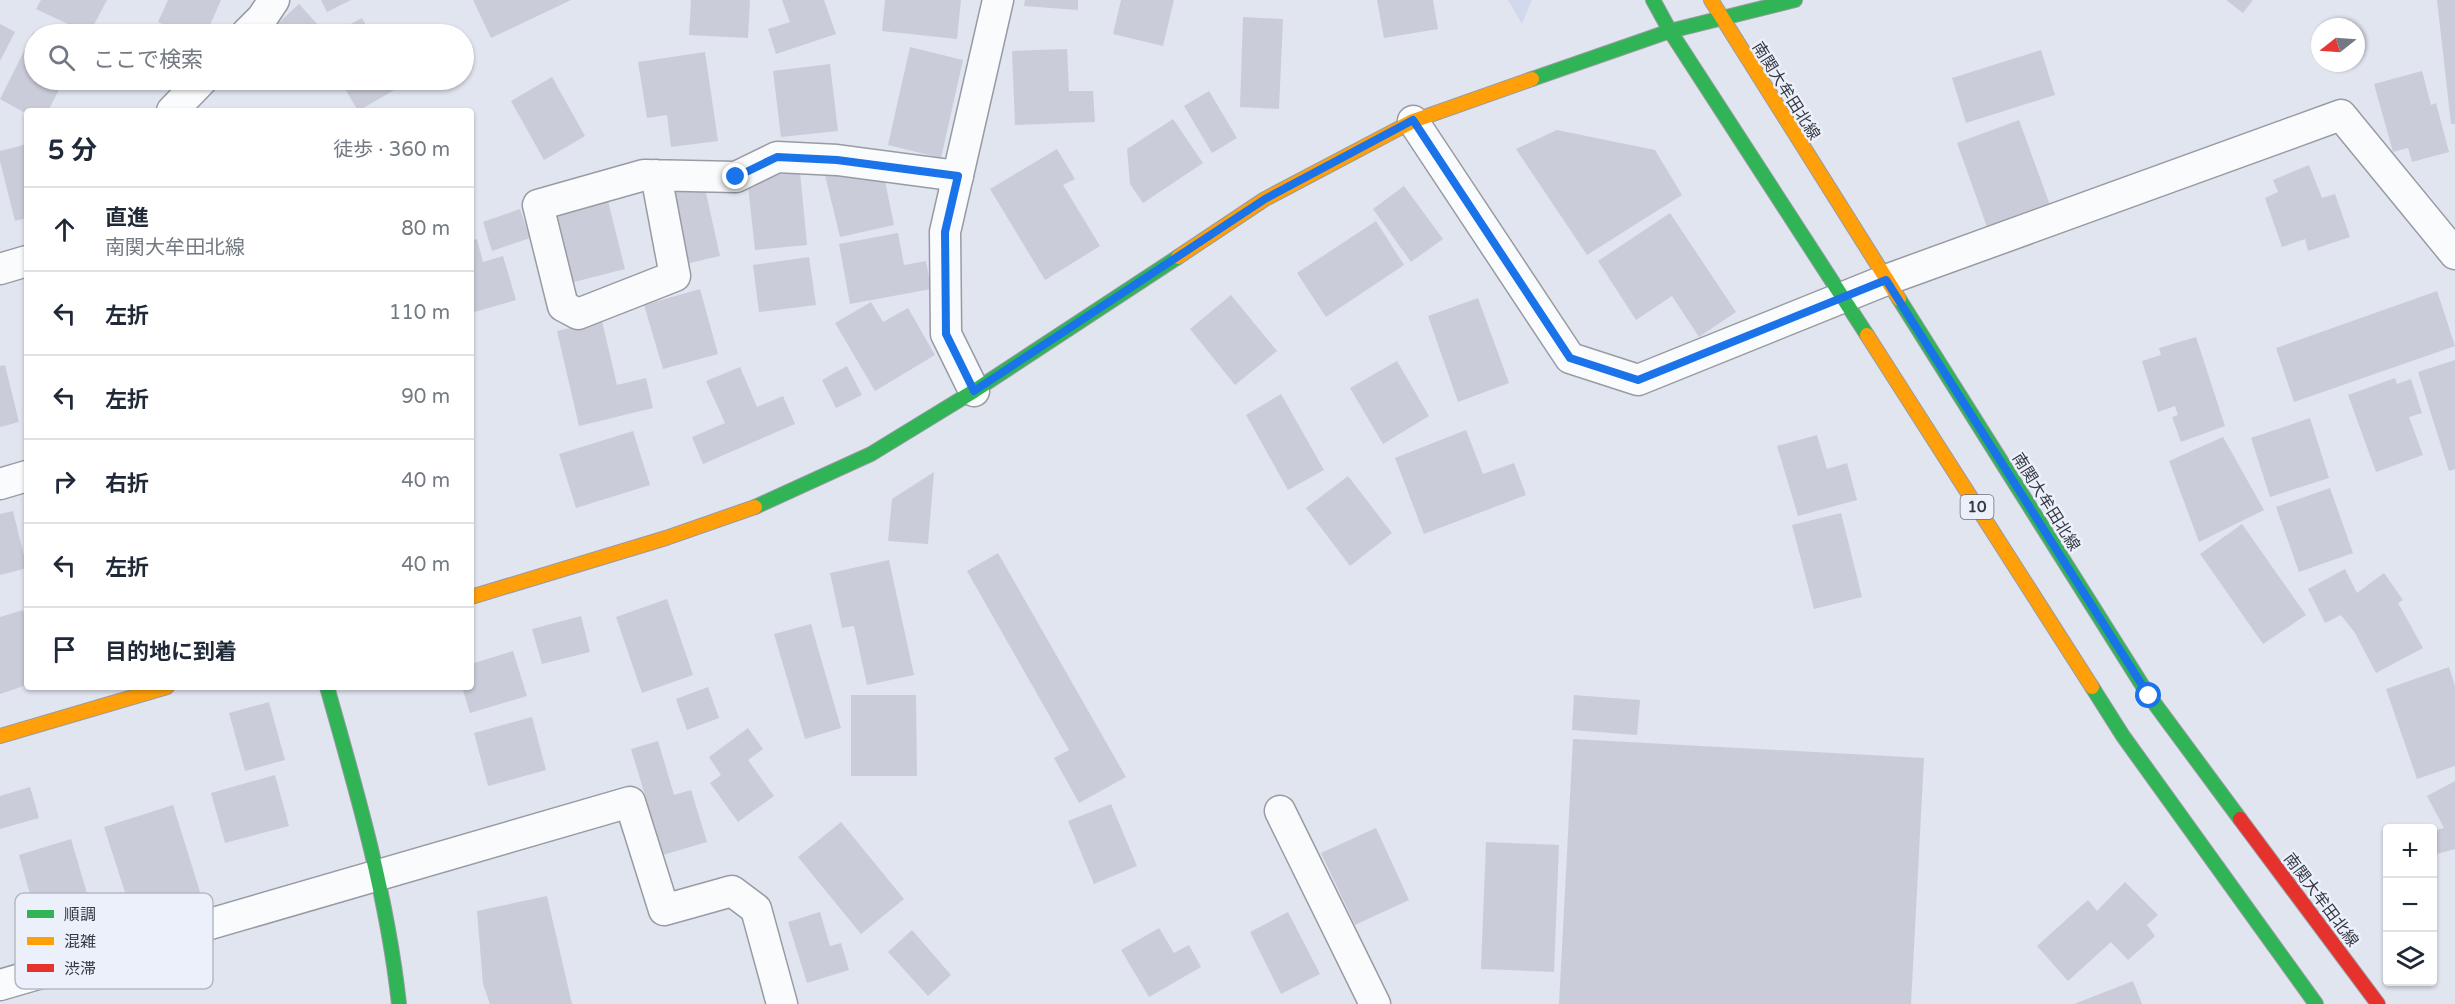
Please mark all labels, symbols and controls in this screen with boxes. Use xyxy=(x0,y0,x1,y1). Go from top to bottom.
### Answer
north arrow xyxy=(2311,18,2365,72)
search box xyxy=(24,24,474,90)
street label: 南関大牟田北線 xyxy=(1748,38,1824,144)
icon: search xyxy=(45,41,78,74)
text: ここで検索 xyxy=(93,47,203,73)
text: 5 分 xyxy=(48,135,97,166)
text: 徒歩 · 360 m xyxy=(333,138,450,162)
route end xyxy=(722,163,748,189)
text: 直進 xyxy=(105,205,149,231)
icon: ahead xyxy=(48,213,81,246)
text: 80 m xyxy=(401,217,450,241)
text: 南関大牟田北線 xyxy=(105,236,245,260)
icon: left xyxy=(48,297,81,330)
text: 110 m xyxy=(389,301,450,325)
text: 左折 xyxy=(105,303,149,329)
icon: left xyxy=(48,381,81,414)
text: 90 m xyxy=(401,385,450,409)
text: 左折 xyxy=(105,387,149,413)
street label: 南関大牟田北線 xyxy=(2008,449,2084,555)
icon: right xyxy=(48,465,81,498)
text: 40 m xyxy=(401,469,450,493)
text: 右折 xyxy=(105,471,149,497)
road number: 10 xyxy=(1960,495,1994,519)
icon: left xyxy=(48,549,81,582)
text: 40 m xyxy=(401,553,450,577)
text: 左折 xyxy=(105,555,149,581)
icon: arrive xyxy=(48,633,81,666)
text: 目的地に到着 xyxy=(105,639,237,665)
route start xyxy=(2135,682,2161,708)
map controls xyxy=(2383,824,2437,986)
button: + xyxy=(2383,824,2437,878)
street label: 南関大牟田北線 xyxy=(2279,849,2363,951)
button: − xyxy=(2383,878,2437,932)
legend xyxy=(15,893,213,989)
text: 順調 xyxy=(64,905,96,925)
text: 混雑 xyxy=(64,932,96,952)
button: layers xyxy=(2383,932,2437,986)
text: 渋滞 xyxy=(64,959,96,979)

